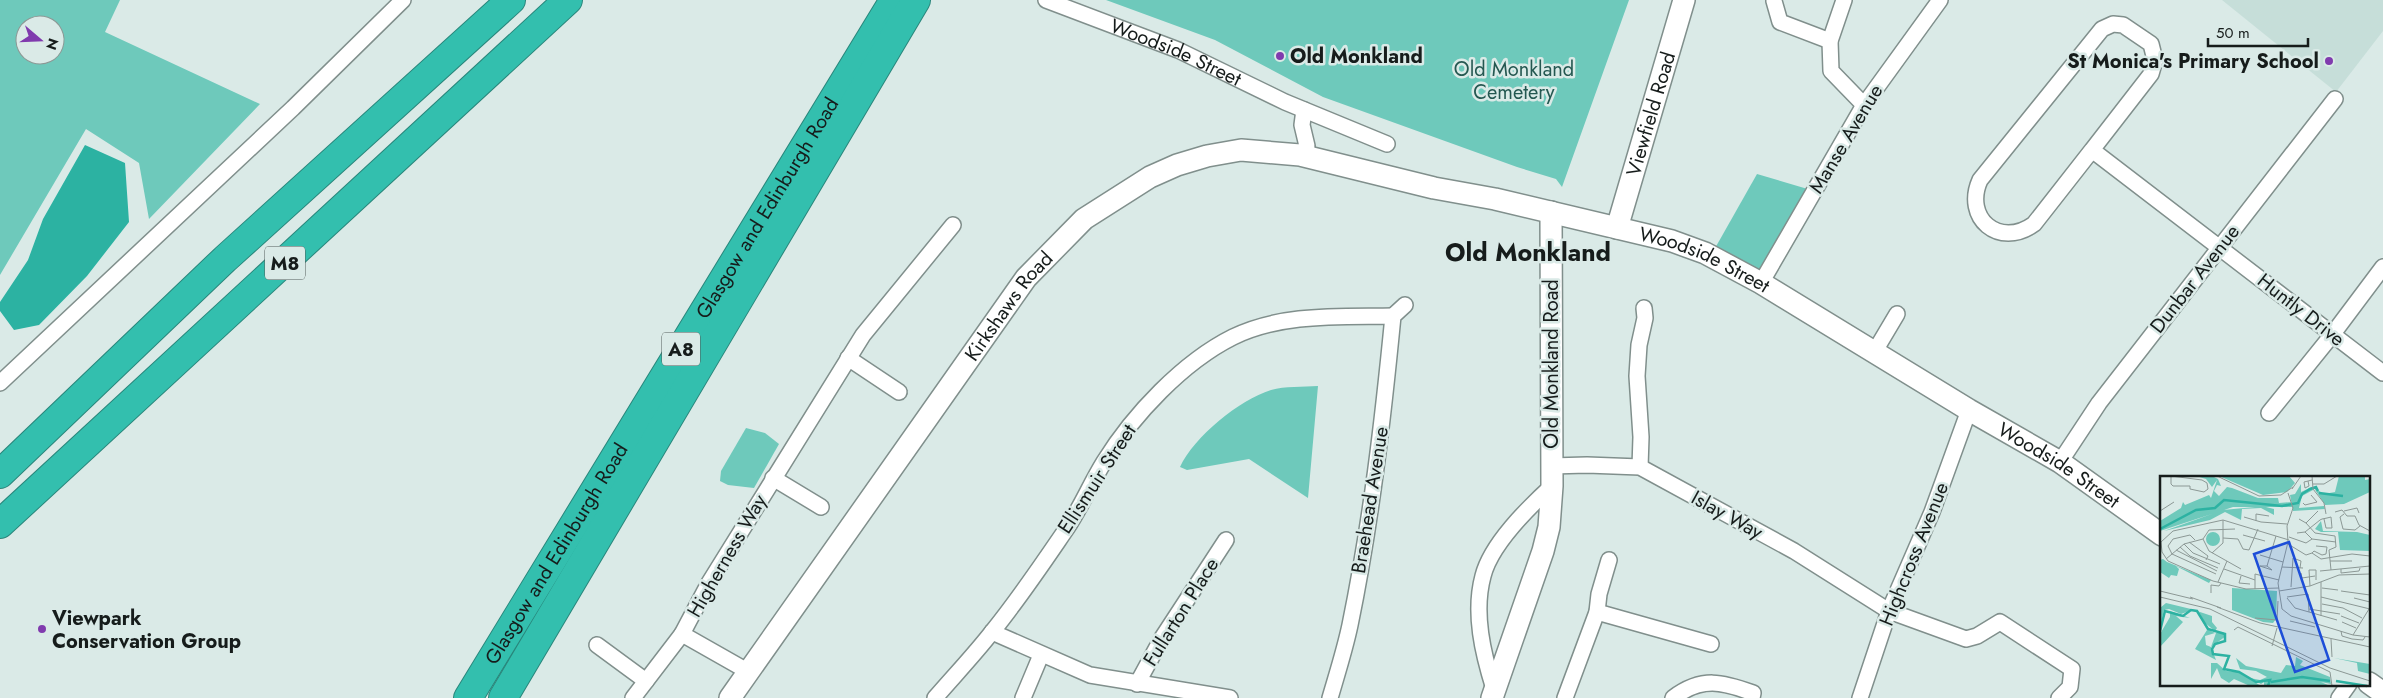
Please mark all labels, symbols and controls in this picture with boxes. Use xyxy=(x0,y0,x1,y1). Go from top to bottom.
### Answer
street label: Woodside Street xyxy=(1106,11,1247,93)
north arrow xyxy=(15,15,65,65)
scale bar xyxy=(2208,15,2308,47)
text: 50 m xyxy=(2216,22,2250,44)
text: N xyxy=(41,36,64,53)
place label: Old Monkland xyxy=(1290,42,1423,71)
place label: St Monica's Primary School xyxy=(2067,47,2319,76)
street label: Viewfield Road xyxy=(1619,48,1683,180)
marker: Old Monkland xyxy=(1274,50,1286,62)
park label: Old Monkland Cemetery xyxy=(1454,55,1574,107)
marker: St Monica's Primary School xyxy=(2323,55,2335,67)
street label: Manse Avenue xyxy=(1802,79,1890,199)
street label: Glasgow and Edinburgh Road xyxy=(688,92,846,324)
street label: Woodside Street xyxy=(1636,219,1776,300)
street label: Dunbar Avenue xyxy=(2143,219,2247,339)
district label: Old Monkland xyxy=(1445,234,1611,270)
street label: Kirkshaws Road xyxy=(957,244,1059,367)
road number: M8 xyxy=(265,247,305,280)
street label: Huntly Drive xyxy=(2251,267,2351,353)
street label: Old Monkland Road xyxy=(1537,279,1566,449)
road number: A8 xyxy=(662,332,700,366)
street label: Woodside Street xyxy=(1992,415,2126,515)
street label: Ellismuir Street xyxy=(1051,418,1143,539)
street label: Braehead Avenue xyxy=(1344,425,1396,575)
street label: Glasgow and Edinburgh Road xyxy=(477,438,635,670)
inset map xyxy=(2160,476,2370,686)
street label: Highcross Avenue xyxy=(1872,478,1956,630)
street label: Islay Way xyxy=(1686,483,1768,547)
street label: Higherness Way xyxy=(680,489,774,623)
street label: Fullarton Place xyxy=(1136,552,1226,672)
place label: Viewpark Conservation Group xyxy=(51,604,241,656)
marker: Viewpark Conservation Group xyxy=(36,623,48,635)

